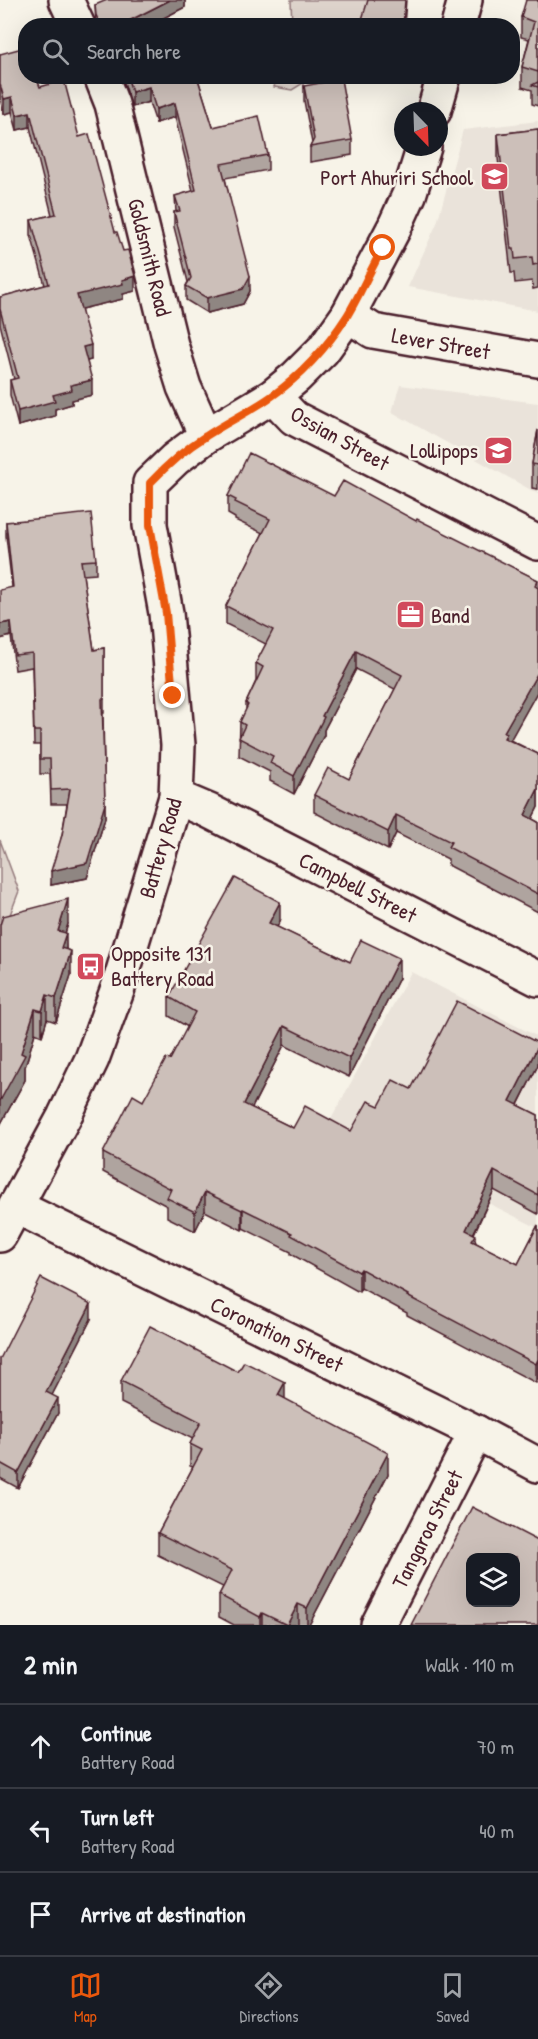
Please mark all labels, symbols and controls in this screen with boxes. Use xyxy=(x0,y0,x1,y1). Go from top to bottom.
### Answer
search box xyxy=(18,18,520,84)
icon: search xyxy=(39,35,72,68)
text: Search here xyxy=(87,36,181,66)
north arrow xyxy=(394,102,448,156)
school or university icon: Port Ahuriri School xyxy=(478,161,510,193)
place label: Port Ahuriri School xyxy=(320,162,473,192)
street label: Goldsmith Road xyxy=(121,195,179,319)
route start xyxy=(369,234,395,260)
street label: Lever Street xyxy=(390,320,493,366)
street label: Ossian Street xyxy=(285,398,395,478)
school or university icon: Lollipops xyxy=(483,434,515,466)
place label: Lollipops xyxy=(410,435,478,465)
office icon: Band xyxy=(394,599,426,631)
place label: Band xyxy=(431,600,470,630)
route end xyxy=(159,682,185,708)
street label: Battery Road xyxy=(131,794,189,901)
street label: Campbell Street xyxy=(294,844,422,930)
place label: Opposite 131 Battery Road xyxy=(111,938,214,993)
bus stop icon: Opposite 131 Battery Road xyxy=(74,950,106,982)
street label: Coronation Street xyxy=(206,1289,349,1379)
street label: Tangaroa Street xyxy=(384,1464,470,1594)
map controls xyxy=(466,1553,520,1607)
button: layers xyxy=(466,1553,520,1607)
text: 2 min xyxy=(24,1647,77,1682)
text: Walk · 110 m xyxy=(425,1651,514,1678)
text: Continue xyxy=(81,1718,152,1748)
icon: ahead xyxy=(24,1730,57,1763)
text: 70 m xyxy=(477,1733,514,1760)
text: Battery Road xyxy=(81,1748,174,1775)
text: Turn left xyxy=(81,1802,154,1832)
icon: left xyxy=(24,1814,57,1847)
text: 40 m xyxy=(479,1817,514,1844)
text: Battery Road xyxy=(81,1832,174,1859)
icon: arrive xyxy=(24,1898,57,1931)
text: Arrive at destination xyxy=(81,1899,246,1929)
tab: Map xyxy=(69,1969,102,2027)
tab: Directions xyxy=(240,1969,298,2027)
tab: Saved xyxy=(436,1969,469,2027)

